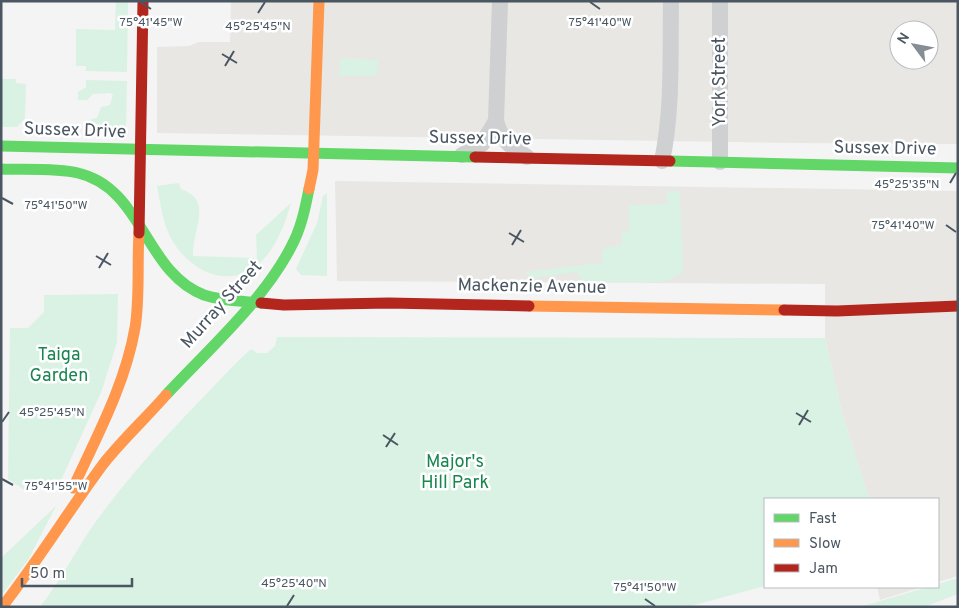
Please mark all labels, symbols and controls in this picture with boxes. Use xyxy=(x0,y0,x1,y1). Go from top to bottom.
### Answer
text: 75°41'45"W xyxy=(120,15,182,31)
text: 75°41'40"W xyxy=(568,15,632,31)
text: 45°25'45"N xyxy=(225,19,291,35)
north arrow xyxy=(889,20,939,70)
text: N xyxy=(894,30,914,48)
street label: York Street xyxy=(709,37,732,127)
street label: Sussex Drive xyxy=(23,118,127,144)
street label: Sussex Drive xyxy=(428,127,532,151)
street label: Sussex Drive xyxy=(833,137,937,161)
text: 45°25'35"N xyxy=(874,177,940,193)
text: 75°41'50"W xyxy=(24,198,88,214)
text: 75°41'40"W xyxy=(871,218,935,234)
street label: Murray Street xyxy=(176,256,268,354)
street label: Mackenzie Avenue xyxy=(457,274,607,300)
park label: Taiga Garden xyxy=(30,344,88,388)
text: 45°25'45"N xyxy=(19,405,85,421)
park label: Major's Hill Park xyxy=(421,451,489,495)
text: 75°41'55"W xyxy=(25,479,87,495)
legend xyxy=(764,498,939,588)
text: Fast xyxy=(809,510,837,529)
text: Slow xyxy=(809,535,841,554)
scale bar xyxy=(22,556,132,588)
text: Jam xyxy=(809,560,838,579)
text: 50 m xyxy=(30,565,65,584)
text: 45°25'40"N xyxy=(261,576,327,592)
text: 75°41'50"W xyxy=(613,580,677,596)

